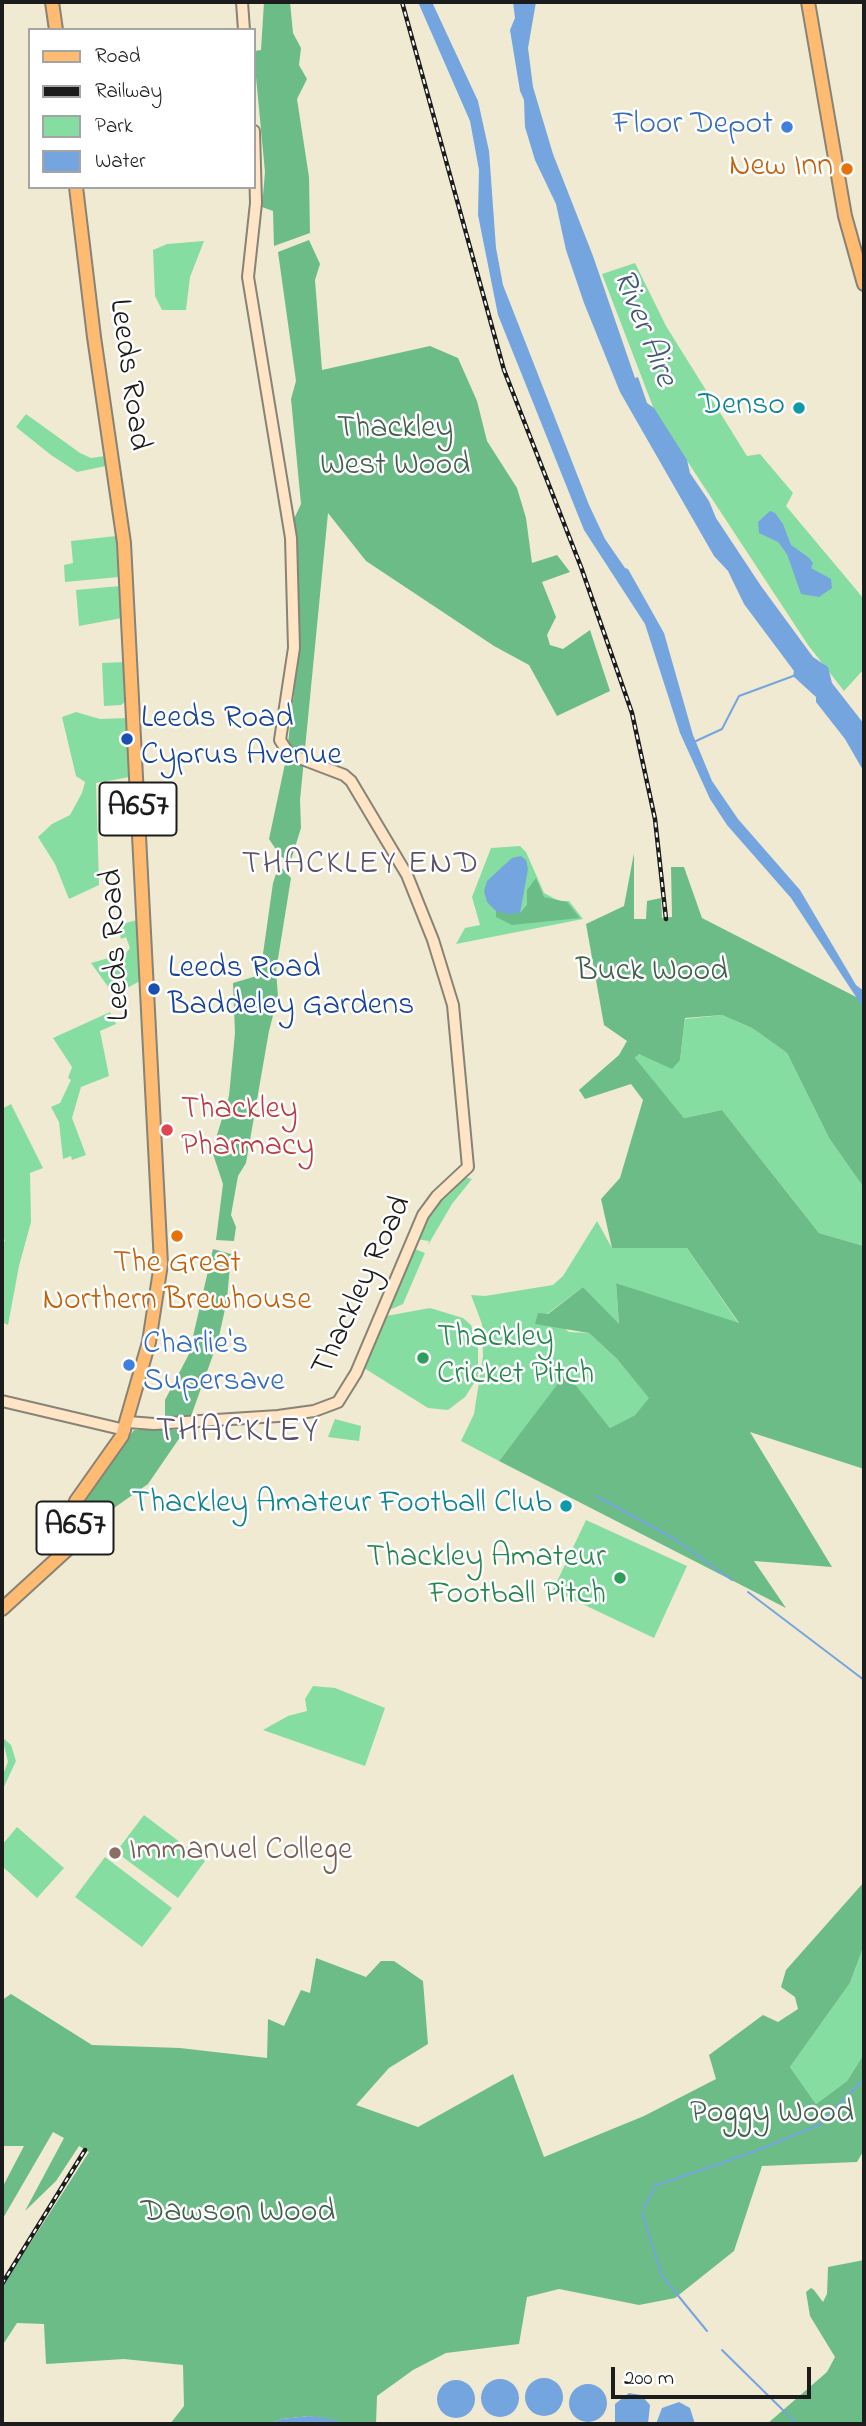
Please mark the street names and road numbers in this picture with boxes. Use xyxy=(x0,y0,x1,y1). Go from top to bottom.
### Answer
street label: Leeds Road xyxy=(97,297,157,453)
road number: A657 xyxy=(100,782,176,836)
street label: Leeds Road xyxy=(95,868,141,1022)
street label: Thackley Road xyxy=(306,1191,422,1383)
road number: A657 xyxy=(36,1502,114,1554)

